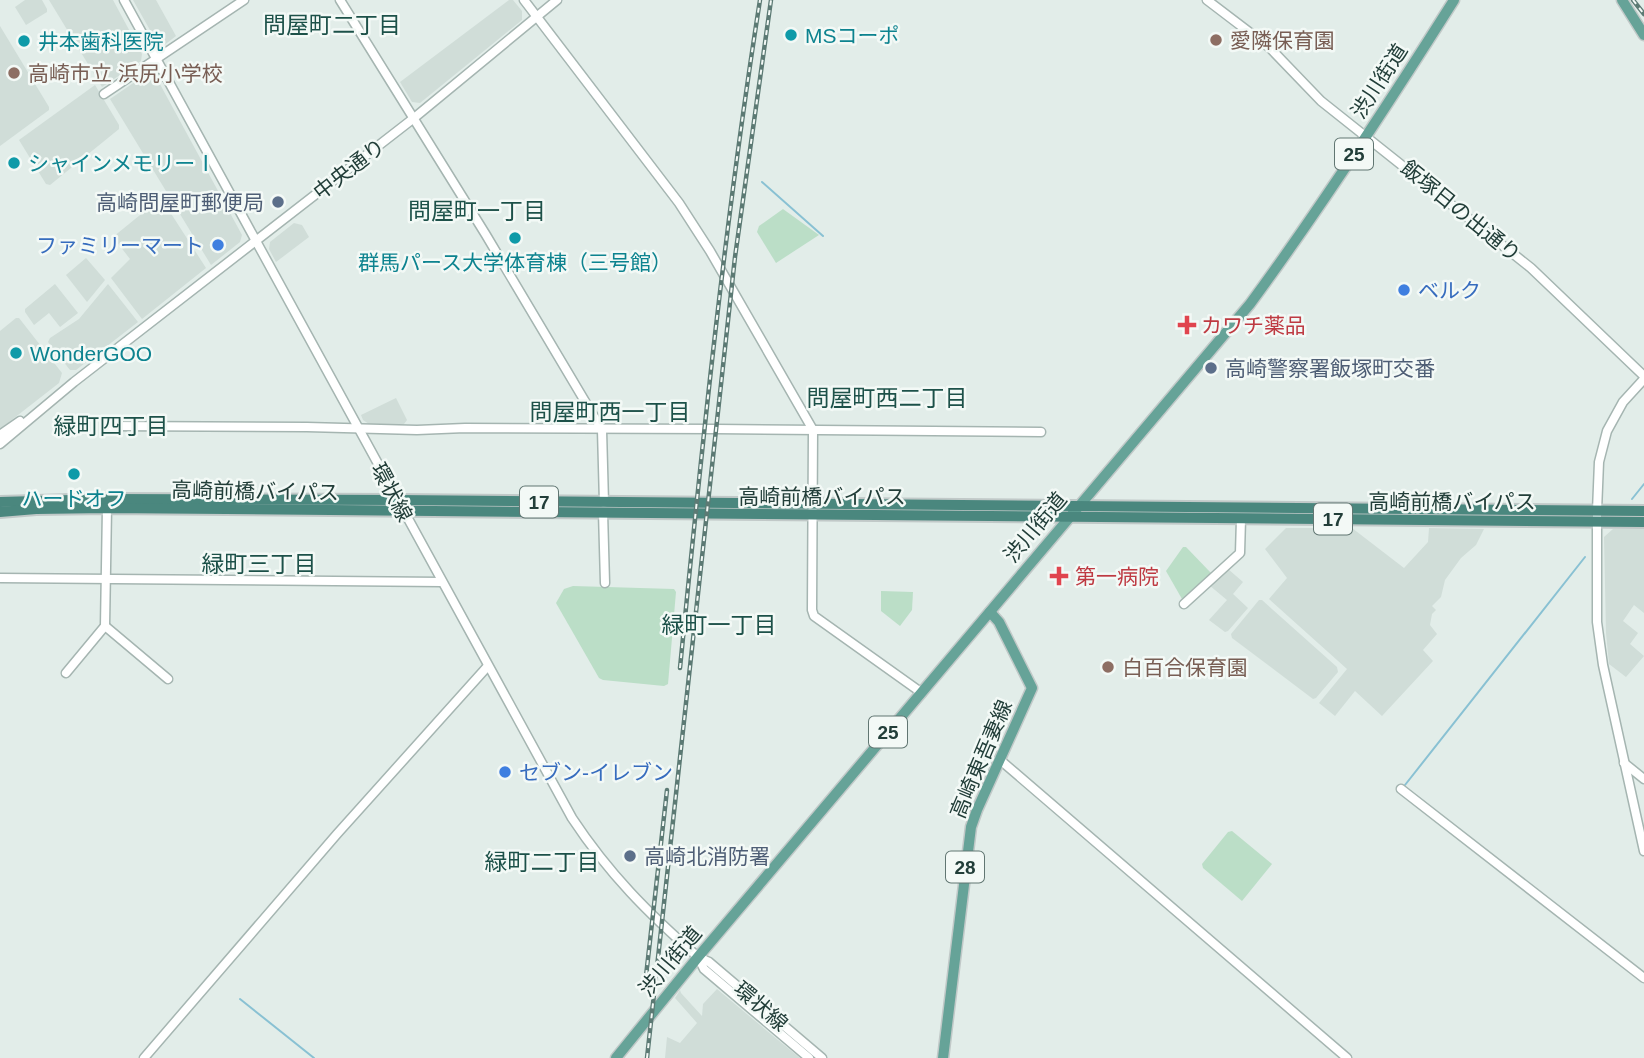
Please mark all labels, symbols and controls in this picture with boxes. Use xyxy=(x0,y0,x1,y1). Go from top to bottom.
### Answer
district label: 問屋町二丁目 xyxy=(263,12,401,38)
place label: MSコーポ xyxy=(805,24,900,47)
marker: MSコーポ xyxy=(783,27,799,43)
place label: 愛隣保育園 xyxy=(1230,29,1335,52)
place label: 井本歯科医院 xyxy=(38,30,164,53)
marker: 愛隣保育園 xyxy=(1208,32,1224,48)
marker: 井本歯科医院 xyxy=(16,33,32,49)
street label: 渋川街道 xyxy=(1346,40,1412,122)
place label: 高崎市立 浜尻小学校 xyxy=(28,62,223,85)
marker: 高崎市立 浜尻小学校 xyxy=(6,65,22,81)
street label: 中央通り xyxy=(309,134,389,204)
road number: 25 xyxy=(1335,138,1373,170)
place label: シャインメモリーⅠ xyxy=(28,152,216,175)
marker: シャインメモリーⅠ xyxy=(6,155,22,171)
street label: 飯塚日の出通り xyxy=(1397,156,1525,266)
place label: 高崎問屋町郵便局 xyxy=(96,191,264,214)
marker: 高崎問屋町郵便局 xyxy=(270,194,286,210)
district label: 問屋町一丁目 xyxy=(408,198,546,224)
marker: 群馬パース大学体育棟（三号館） xyxy=(507,230,523,246)
place label: ファミリーマート xyxy=(36,234,204,257)
marker: ファミリーマート xyxy=(210,237,226,253)
place label: 群馬パース大学体育棟（三号館） xyxy=(358,251,672,274)
place label: ベルク xyxy=(1418,279,1481,302)
marker: ベルク xyxy=(1396,282,1412,298)
place label: カワチ薬品 xyxy=(1201,314,1306,337)
marker: カワチ薬品 xyxy=(1179,317,1195,333)
place label: WonderGOO xyxy=(30,342,152,365)
marker: WonderGOO xyxy=(8,345,24,361)
place label: 高崎警察署飯塚町交番 xyxy=(1225,357,1435,380)
marker: 高崎警察署飯塚町交番 xyxy=(1203,360,1219,376)
district label: 問屋町西二丁目 xyxy=(807,385,968,411)
district label: 問屋町西一丁目 xyxy=(530,399,691,425)
district label: 緑町四丁目 xyxy=(54,413,169,439)
street label: 環状線 xyxy=(367,459,417,525)
marker: ハードオフ xyxy=(66,466,82,482)
street label: 高崎前橋バイパス xyxy=(171,478,339,504)
street label: 高崎前橋バイパス xyxy=(738,485,906,508)
road number: 17 xyxy=(520,486,558,517)
place label: ハードオフ xyxy=(22,487,127,510)
street label: 渋川街道 xyxy=(999,487,1071,567)
street label: 高崎前橋バイパス xyxy=(1368,490,1536,513)
road number: 17 xyxy=(1314,504,1352,534)
district label: 緑町三丁目 xyxy=(202,551,317,577)
place label: 第一病院 xyxy=(1075,565,1159,588)
marker: 第一病院 xyxy=(1049,566,1069,586)
district label: 緑町一丁目 xyxy=(662,612,777,638)
place label: 白百合保育園 xyxy=(1122,656,1248,679)
marker: 白百合保育園 xyxy=(1100,659,1116,675)
street label: 高崎東吾妻線 xyxy=(946,697,1016,821)
road number: 25 xyxy=(869,716,907,748)
place label: セブン-イレブン xyxy=(519,761,673,784)
marker: セブン-イレブン xyxy=(497,764,513,780)
place label: 高崎北消防署 xyxy=(644,845,770,868)
marker: 高崎北消防署 xyxy=(622,848,638,864)
district label: 緑町二丁目 xyxy=(485,849,600,875)
road number: 28 xyxy=(946,852,984,882)
street label: 渋川街道 xyxy=(634,921,706,1001)
street label: 環状線 xyxy=(730,977,792,1035)

